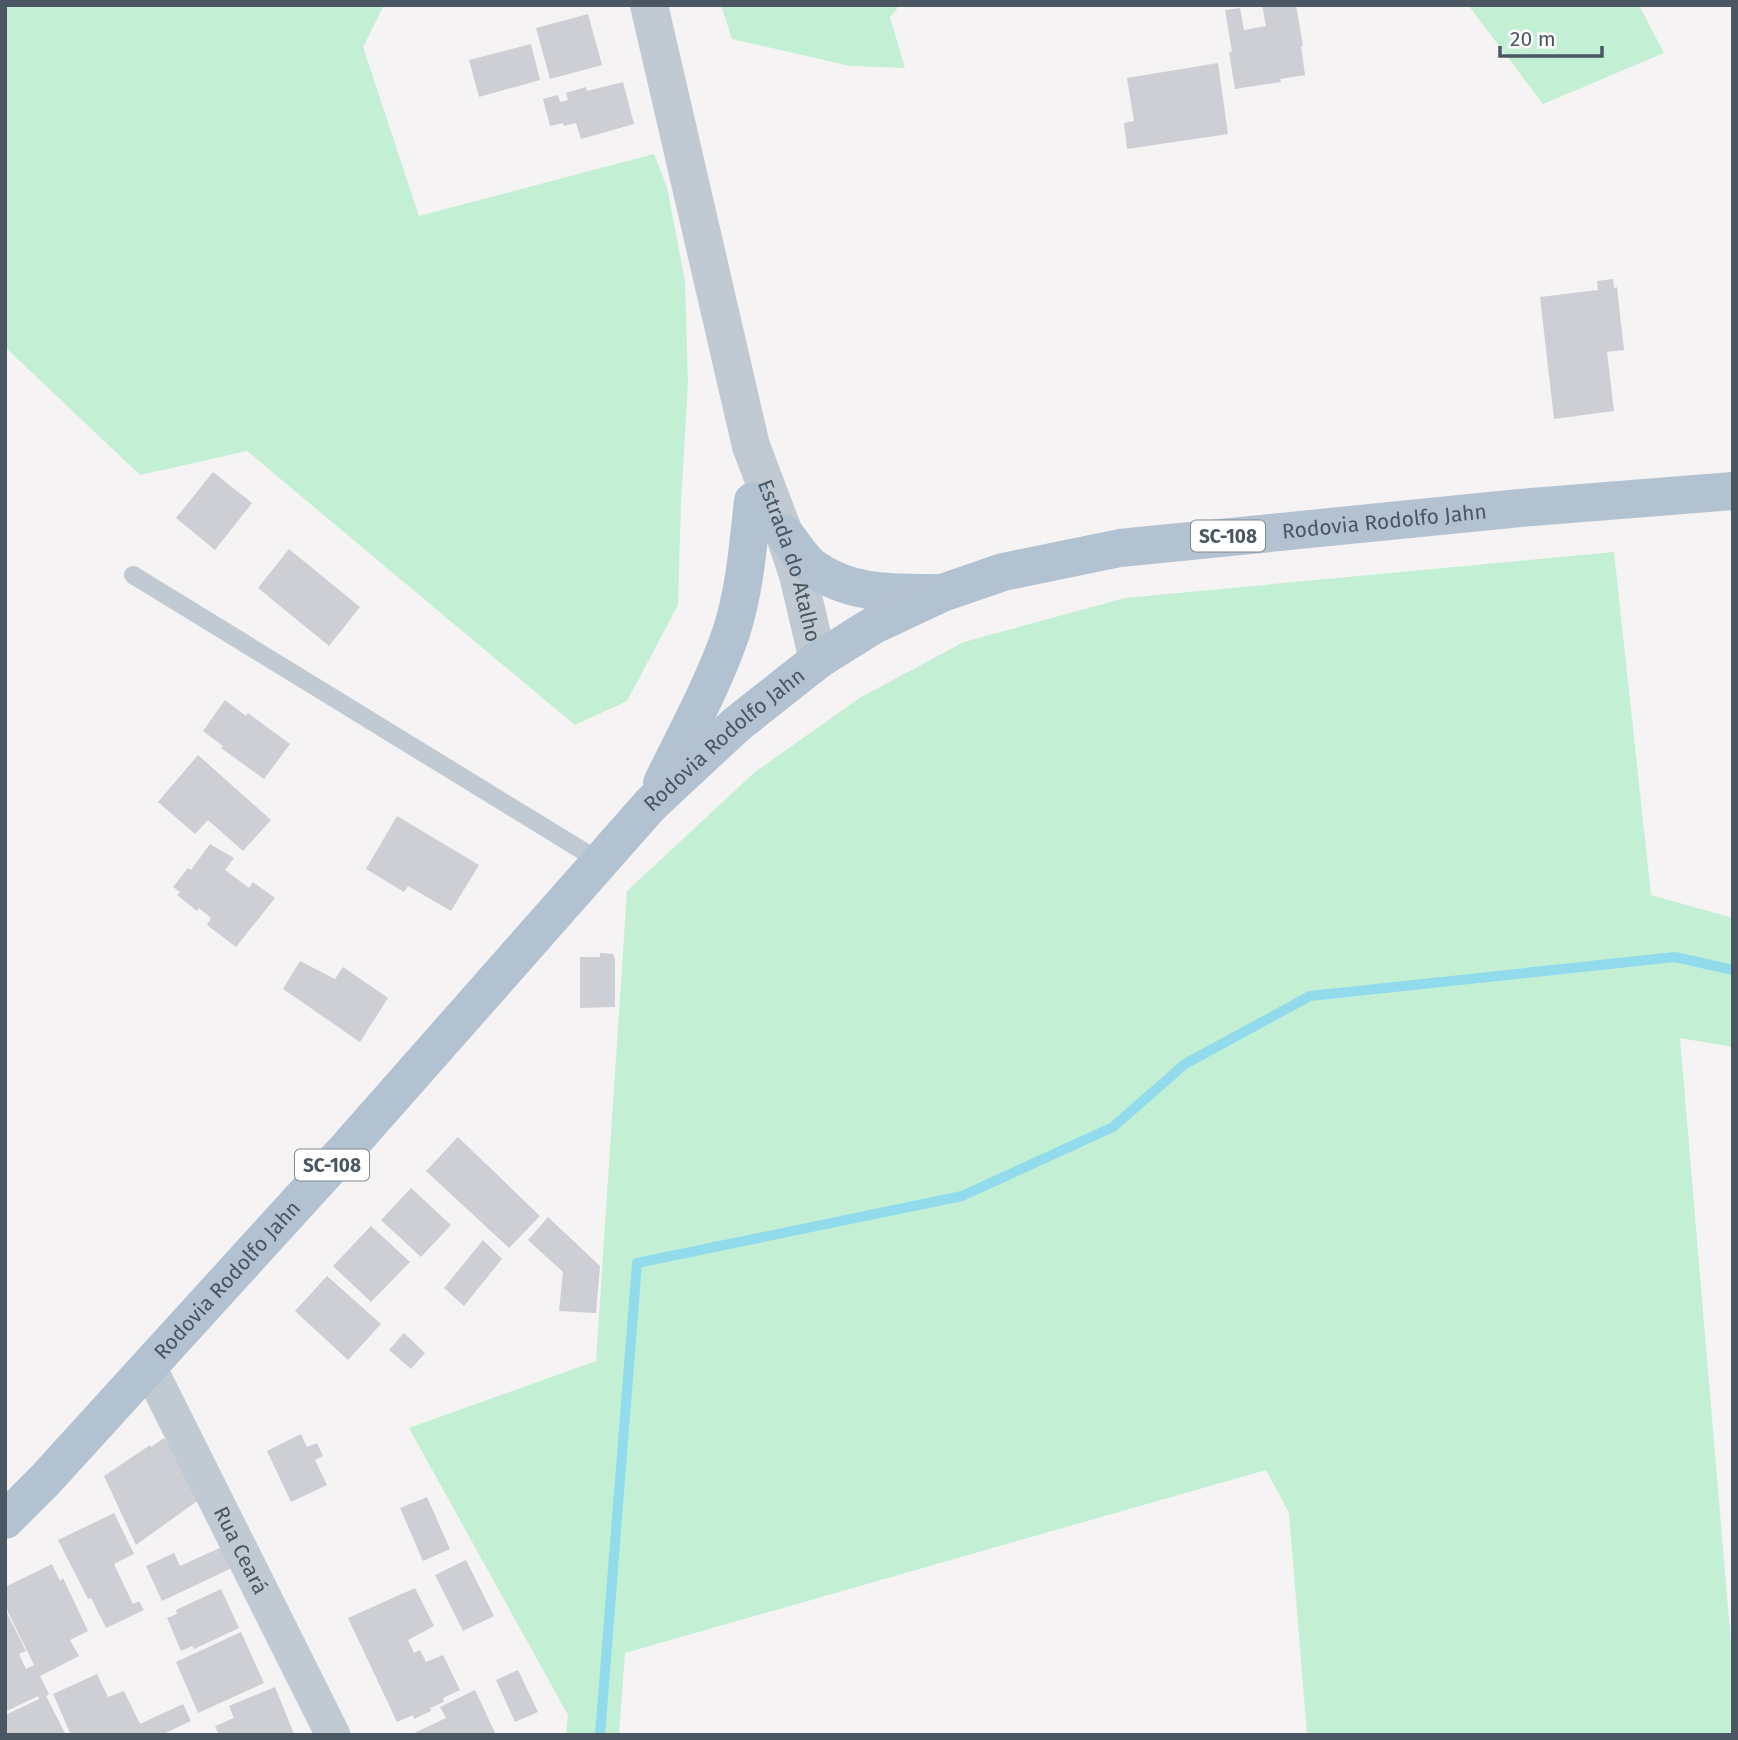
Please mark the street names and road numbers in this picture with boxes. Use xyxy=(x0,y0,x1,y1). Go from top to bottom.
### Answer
street label: Estrada do Atalho xyxy=(752,476,826,645)
street label: Rodovia Rodolfo Jahn xyxy=(1281,498,1488,545)
road number: SC-108 xyxy=(1191,520,1265,552)
street label: Rodovia Rodolfo Jahn xyxy=(638,662,810,817)
road number: SC-108 xyxy=(295,1149,369,1180)
street label: Rodovia Rodolfo Jahn xyxy=(148,1195,306,1365)
street label: Rua Ceará xyxy=(208,1502,274,1599)

